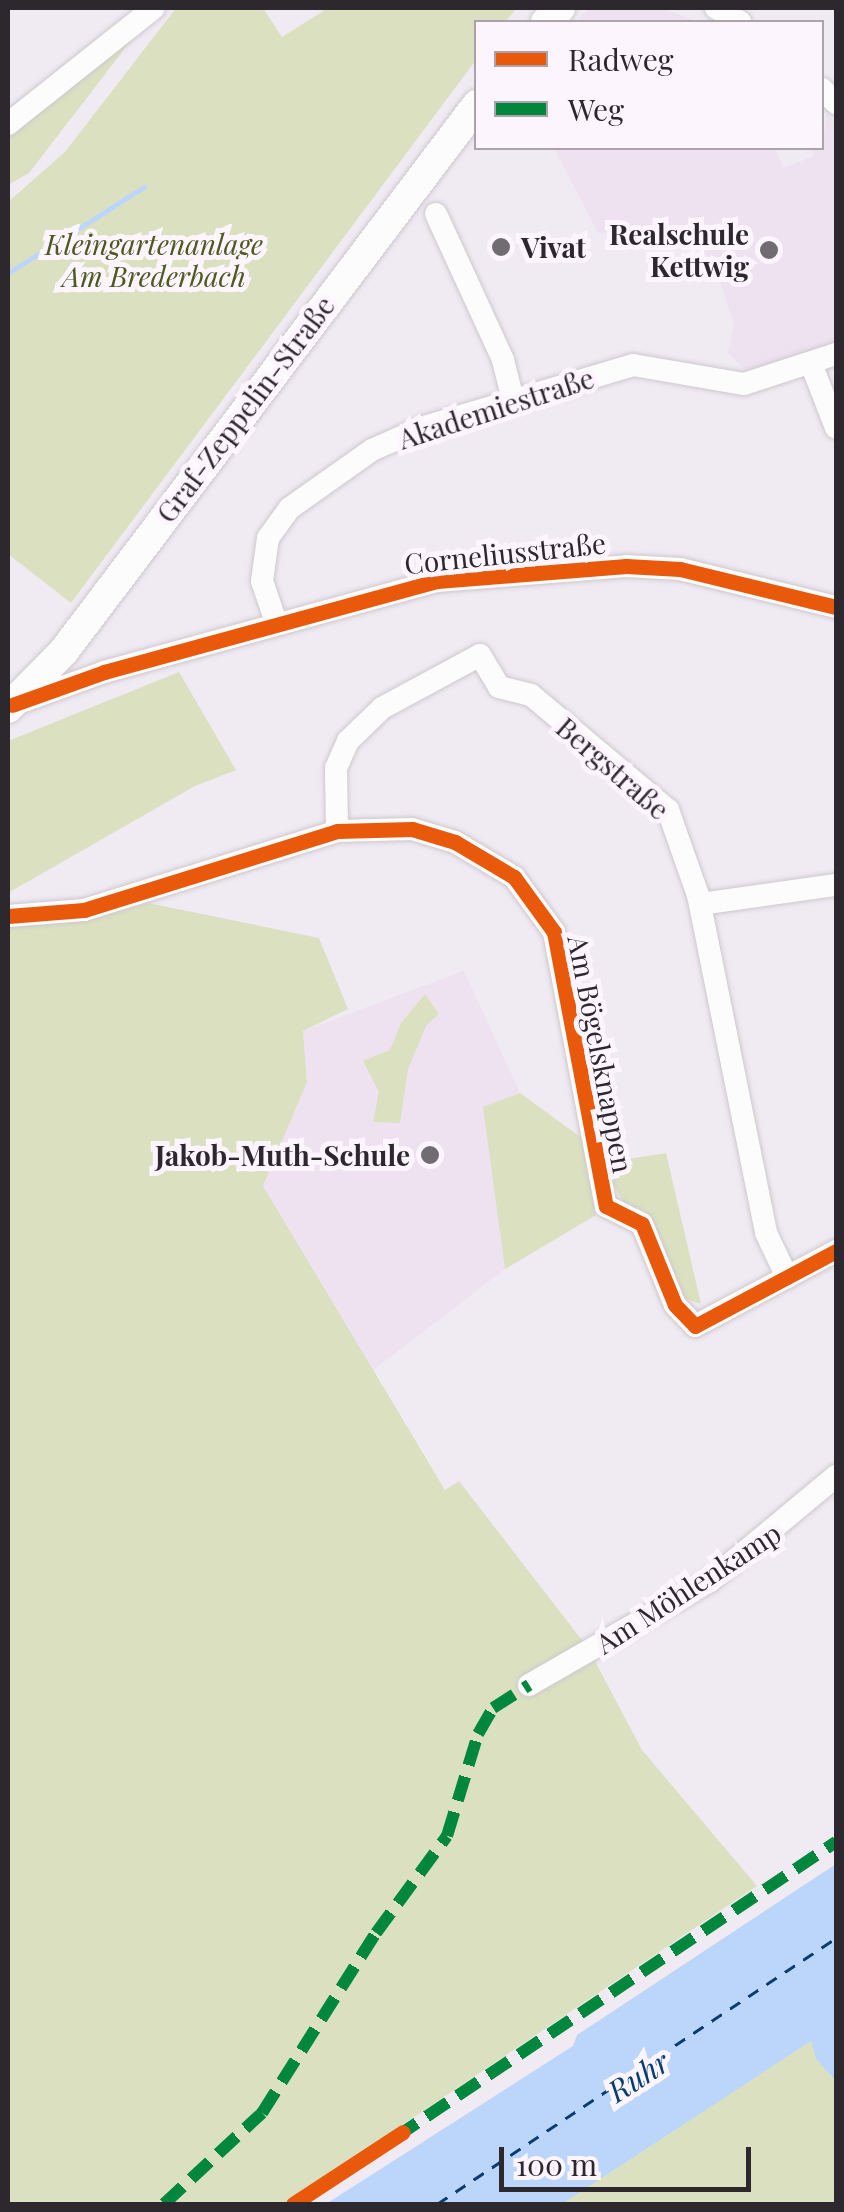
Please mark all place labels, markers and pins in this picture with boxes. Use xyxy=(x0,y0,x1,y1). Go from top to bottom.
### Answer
place label: Realschule Kettwig xyxy=(609,217,749,283)
place label: Vivat xyxy=(521,230,586,264)
marker: Vivat xyxy=(490,236,512,258)
marker: Realschule Kettwig xyxy=(758,239,780,261)
place label: Jakob-Muth-Schule xyxy=(155,1138,410,1172)
marker: Jakob-Muth-Schule xyxy=(419,1144,441,1166)

